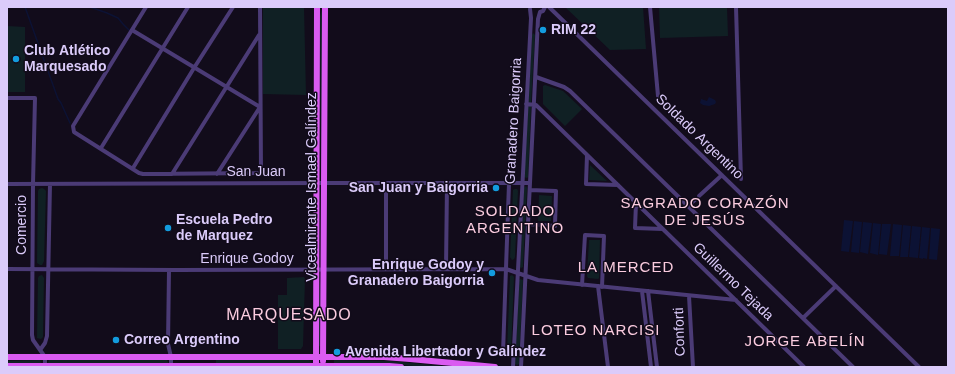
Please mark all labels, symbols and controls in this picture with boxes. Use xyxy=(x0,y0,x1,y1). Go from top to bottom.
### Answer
place label: RIM 22 xyxy=(551,22,596,38)
marker: RIM 22 xyxy=(538,25,548,35)
place label: Club Atlético Marquesado xyxy=(24,43,110,76)
marker: Club Atlético Marquesado xyxy=(11,54,21,64)
street label: Granadero Baigorria xyxy=(502,57,526,185)
street label: Soldado Argentino xyxy=(652,91,746,183)
street label: Vicealmirante Ismael Galíndez xyxy=(304,92,320,282)
street label: San Juan xyxy=(226,164,286,180)
place label: San Juan y Baigorria xyxy=(349,180,488,196)
marker: San Juan y Baigorria xyxy=(491,183,501,193)
street label: Comercio xyxy=(14,195,30,255)
district label: SAGRADO CORAZÓN DE JESÚS xyxy=(620,195,790,230)
district label: SOLDADO ARGENTINO xyxy=(466,203,564,238)
place label: Escuela Pedro de Marquez xyxy=(176,212,272,244)
marker: Escuela Pedro de Marquez xyxy=(163,223,173,233)
street label: Guillermo Tejada xyxy=(689,239,777,325)
street label: Enrique Godoy xyxy=(200,251,294,267)
place label: Enrique Godoy y Granadero Baigorria xyxy=(348,257,484,290)
district label: LA MERCED xyxy=(578,259,674,277)
marker: Enrique Godoy y Granadero Baigorria xyxy=(487,268,497,278)
district label: MARQUESADO xyxy=(226,306,352,326)
street label: Conforti xyxy=(671,307,689,357)
district label: LOTEO NARCISI xyxy=(532,322,660,340)
place label: Correo Argentino xyxy=(124,332,240,348)
district label: JORGE ABELÍN xyxy=(744,333,866,351)
marker: Correo Argentino xyxy=(111,335,121,345)
place label: Avenida Libertador y Galíndez xyxy=(345,344,546,360)
marker: Avenida Libertador y Galíndez xyxy=(332,347,342,357)

